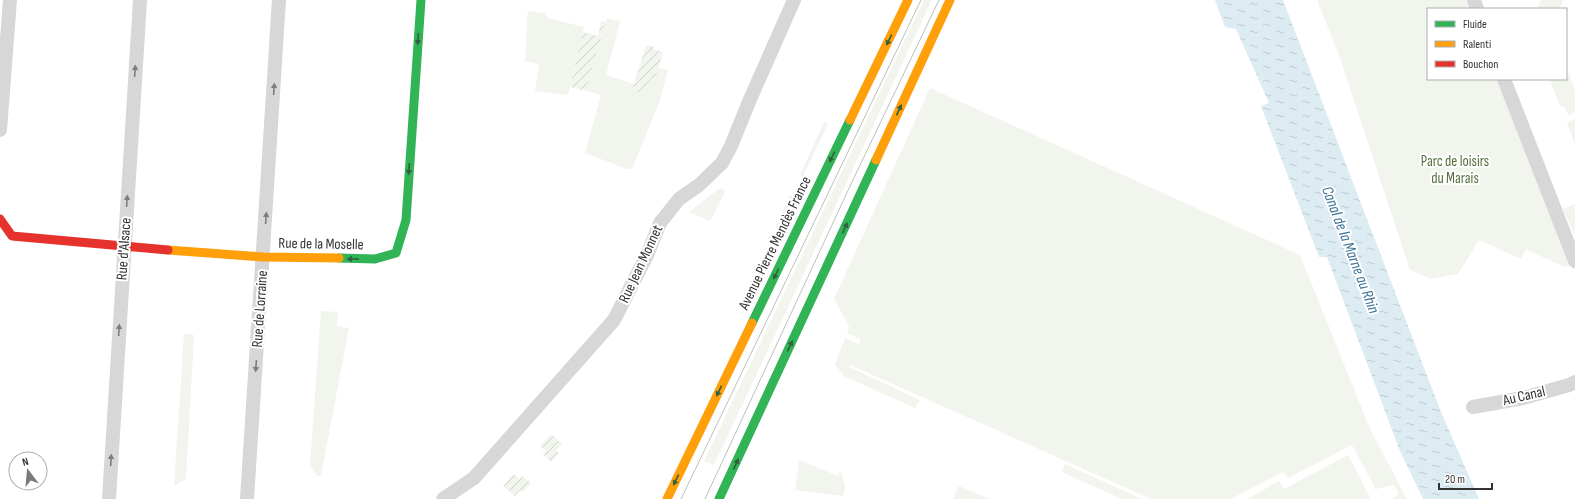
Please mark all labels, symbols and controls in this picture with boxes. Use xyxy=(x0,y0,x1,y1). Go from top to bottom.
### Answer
legend xyxy=(1427,8,1567,80)
text: Fluide xyxy=(1463,17,1487,32)
one-way arrow xyxy=(414,33,421,45)
one-way arrow xyxy=(886,34,892,46)
text: Ralenti xyxy=(1463,37,1491,52)
text: Bouchon xyxy=(1463,57,1498,72)
one-way arrow xyxy=(132,65,139,77)
one-way arrow xyxy=(270,83,277,95)
one-way arrow xyxy=(896,104,902,115)
one-way arrow xyxy=(829,151,835,163)
park label: Parc de loisirs du Marais xyxy=(1421,152,1489,188)
one-way arrow xyxy=(405,163,412,175)
street label: Avenue Pierre Mendès France xyxy=(734,173,816,314)
water label: Canal de la Marne au Rhin xyxy=(1317,184,1383,317)
one-way arrow xyxy=(123,195,130,207)
one-way arrow xyxy=(262,212,269,224)
street label: Rue d'Alsace xyxy=(112,217,136,281)
street label: Rue Jean Monnet xyxy=(615,222,668,306)
one-way arrow xyxy=(842,222,848,233)
street label: Rue de la Moselle xyxy=(278,234,364,254)
one-way arrow xyxy=(346,256,359,262)
one-way arrow xyxy=(773,268,779,280)
street label: Rue de Lorraine xyxy=(248,270,272,348)
one-way arrow xyxy=(115,324,122,336)
one-way arrow xyxy=(787,340,793,351)
one-way arrow xyxy=(252,360,259,372)
street label: Au Canal xyxy=(1500,382,1547,410)
one-way arrow xyxy=(716,385,722,397)
north arrow xyxy=(8,451,48,491)
one-way arrow xyxy=(108,454,115,466)
text: N xyxy=(21,455,30,469)
one-way arrow xyxy=(733,457,739,469)
scale bar xyxy=(1439,465,1492,491)
text: 20 m xyxy=(1445,472,1465,487)
one-way arrow xyxy=(673,474,679,486)

